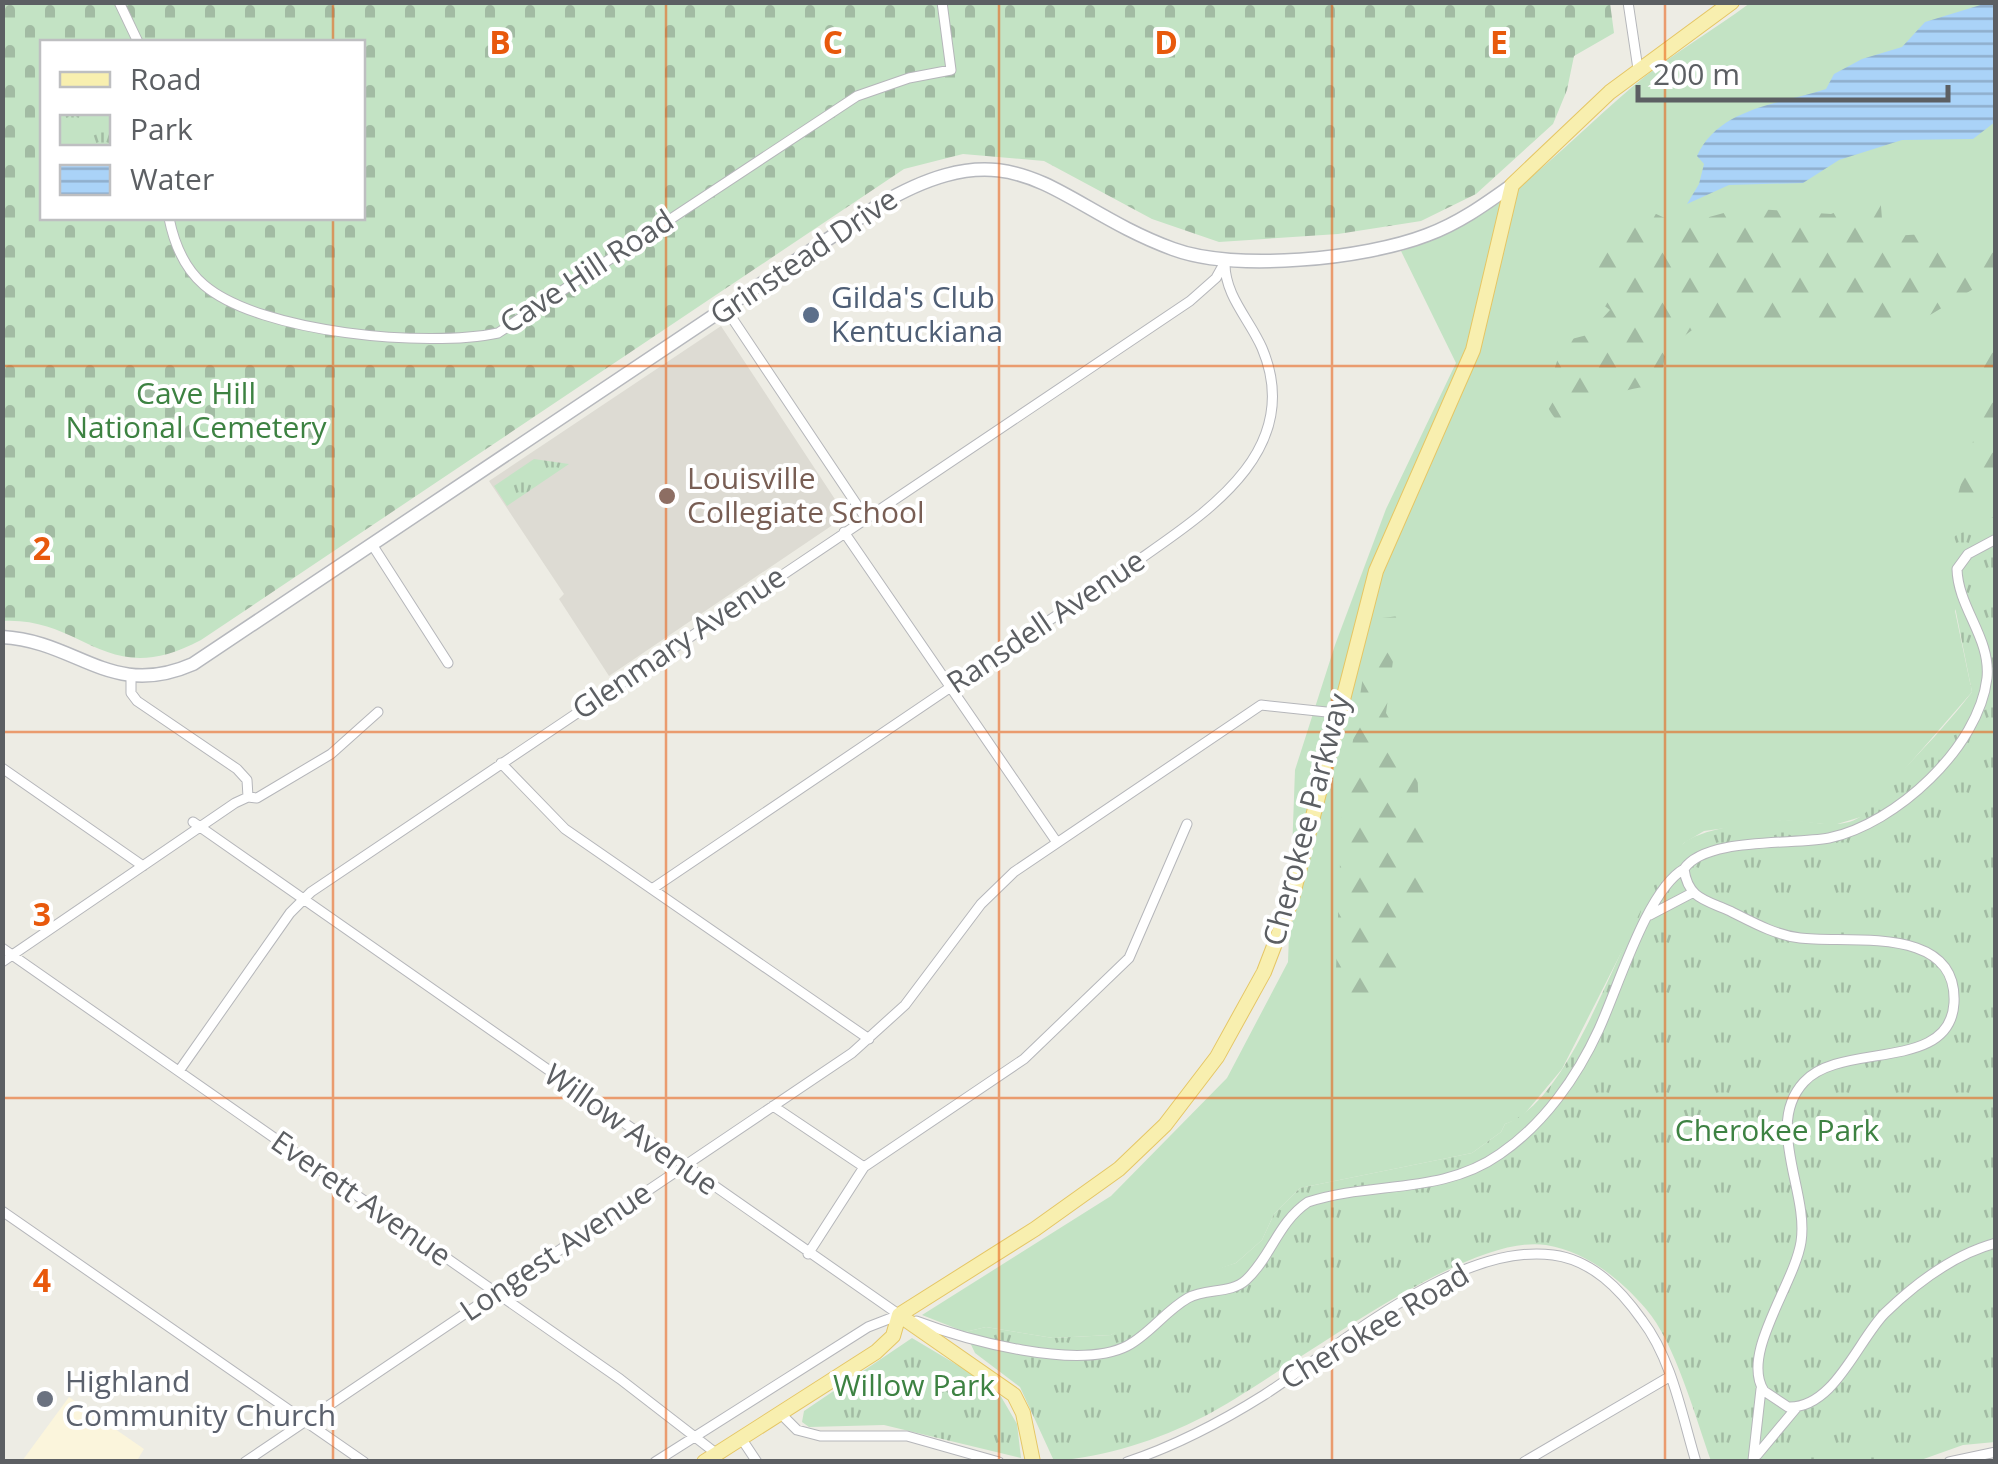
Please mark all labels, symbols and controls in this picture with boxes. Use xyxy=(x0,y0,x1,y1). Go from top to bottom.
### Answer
text: B xyxy=(489,20,511,63)
text: C xyxy=(823,20,843,63)
text: D xyxy=(1154,20,1178,63)
text: E xyxy=(1490,20,1508,63)
legend xyxy=(40,40,365,220)
scale bar xyxy=(1638,40,1948,102)
text: 200 m xyxy=(1653,53,1740,94)
text: Road xyxy=(130,58,202,99)
text: Park xyxy=(130,108,193,149)
text: Water xyxy=(130,158,214,199)
street label: Grinstead Drive xyxy=(701,178,905,334)
street label: Cave Hill Road xyxy=(491,199,681,342)
place label: Gilda's Club Kentuckiana xyxy=(831,276,1003,351)
marker: Gilda's Club Kentuckiana xyxy=(800,304,822,326)
park label: Cave Hill National Cemetery xyxy=(65,372,328,447)
place label: Louisville Collegiate School xyxy=(687,457,925,532)
marker: Louisville Collegiate School xyxy=(656,485,678,507)
text: 2 xyxy=(33,526,51,569)
street label: Ransdell Avenue xyxy=(938,539,1152,702)
street label: Glenmary Avenue xyxy=(564,555,793,728)
street label: Cherokee Parkway xyxy=(1252,688,1359,950)
text: 3 xyxy=(33,892,51,935)
street label: Willow Avenue xyxy=(537,1053,727,1204)
park label: Cherokee Park xyxy=(1675,1109,1879,1150)
street label: Everett Avenue xyxy=(264,1120,460,1275)
street label: Longest Avenue xyxy=(451,1172,659,1330)
street label: Cherokee Road xyxy=(1272,1253,1476,1398)
text: 4 xyxy=(33,1258,51,1301)
place label: Highland Community Church xyxy=(65,1360,336,1435)
park label: Willow Park xyxy=(833,1364,995,1405)
marker: Highland Community Church xyxy=(34,1388,56,1410)

